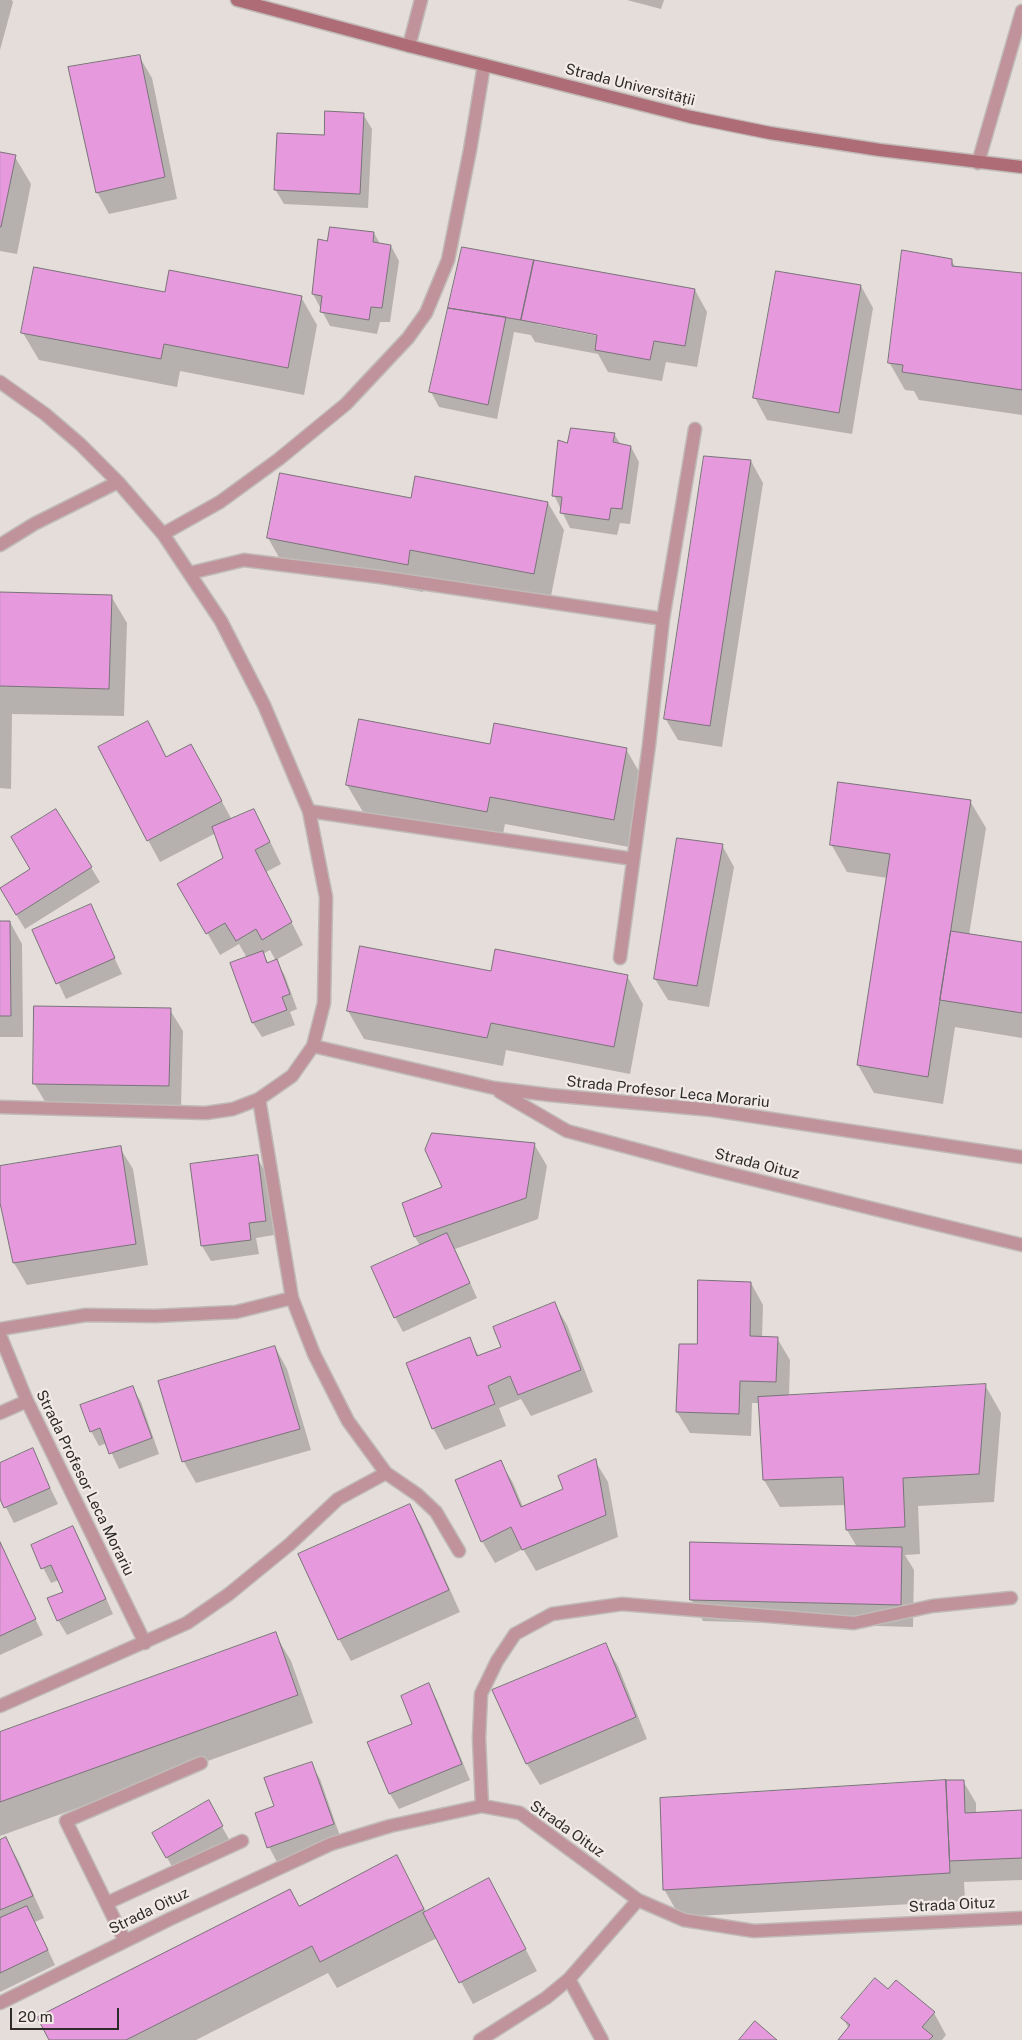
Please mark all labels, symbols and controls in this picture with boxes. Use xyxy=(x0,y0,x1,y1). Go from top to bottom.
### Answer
street label: Strada Universității xyxy=(563,60,697,110)
street label: Strada Profesor Leca Morariu xyxy=(565,1072,771,1112)
street label: Strada Oituz xyxy=(713,1145,801,1183)
street label: Strada Profesor Leca Morariu xyxy=(32,1387,138,1579)
street label: Strada Oituz xyxy=(526,1797,608,1861)
street label: Strada Oituz xyxy=(106,1884,192,1938)
street label: Strada Oituz xyxy=(908,1894,996,1916)
scale bar xyxy=(12,1998,121,2030)
text: 20 m xyxy=(18,2008,53,2025)

